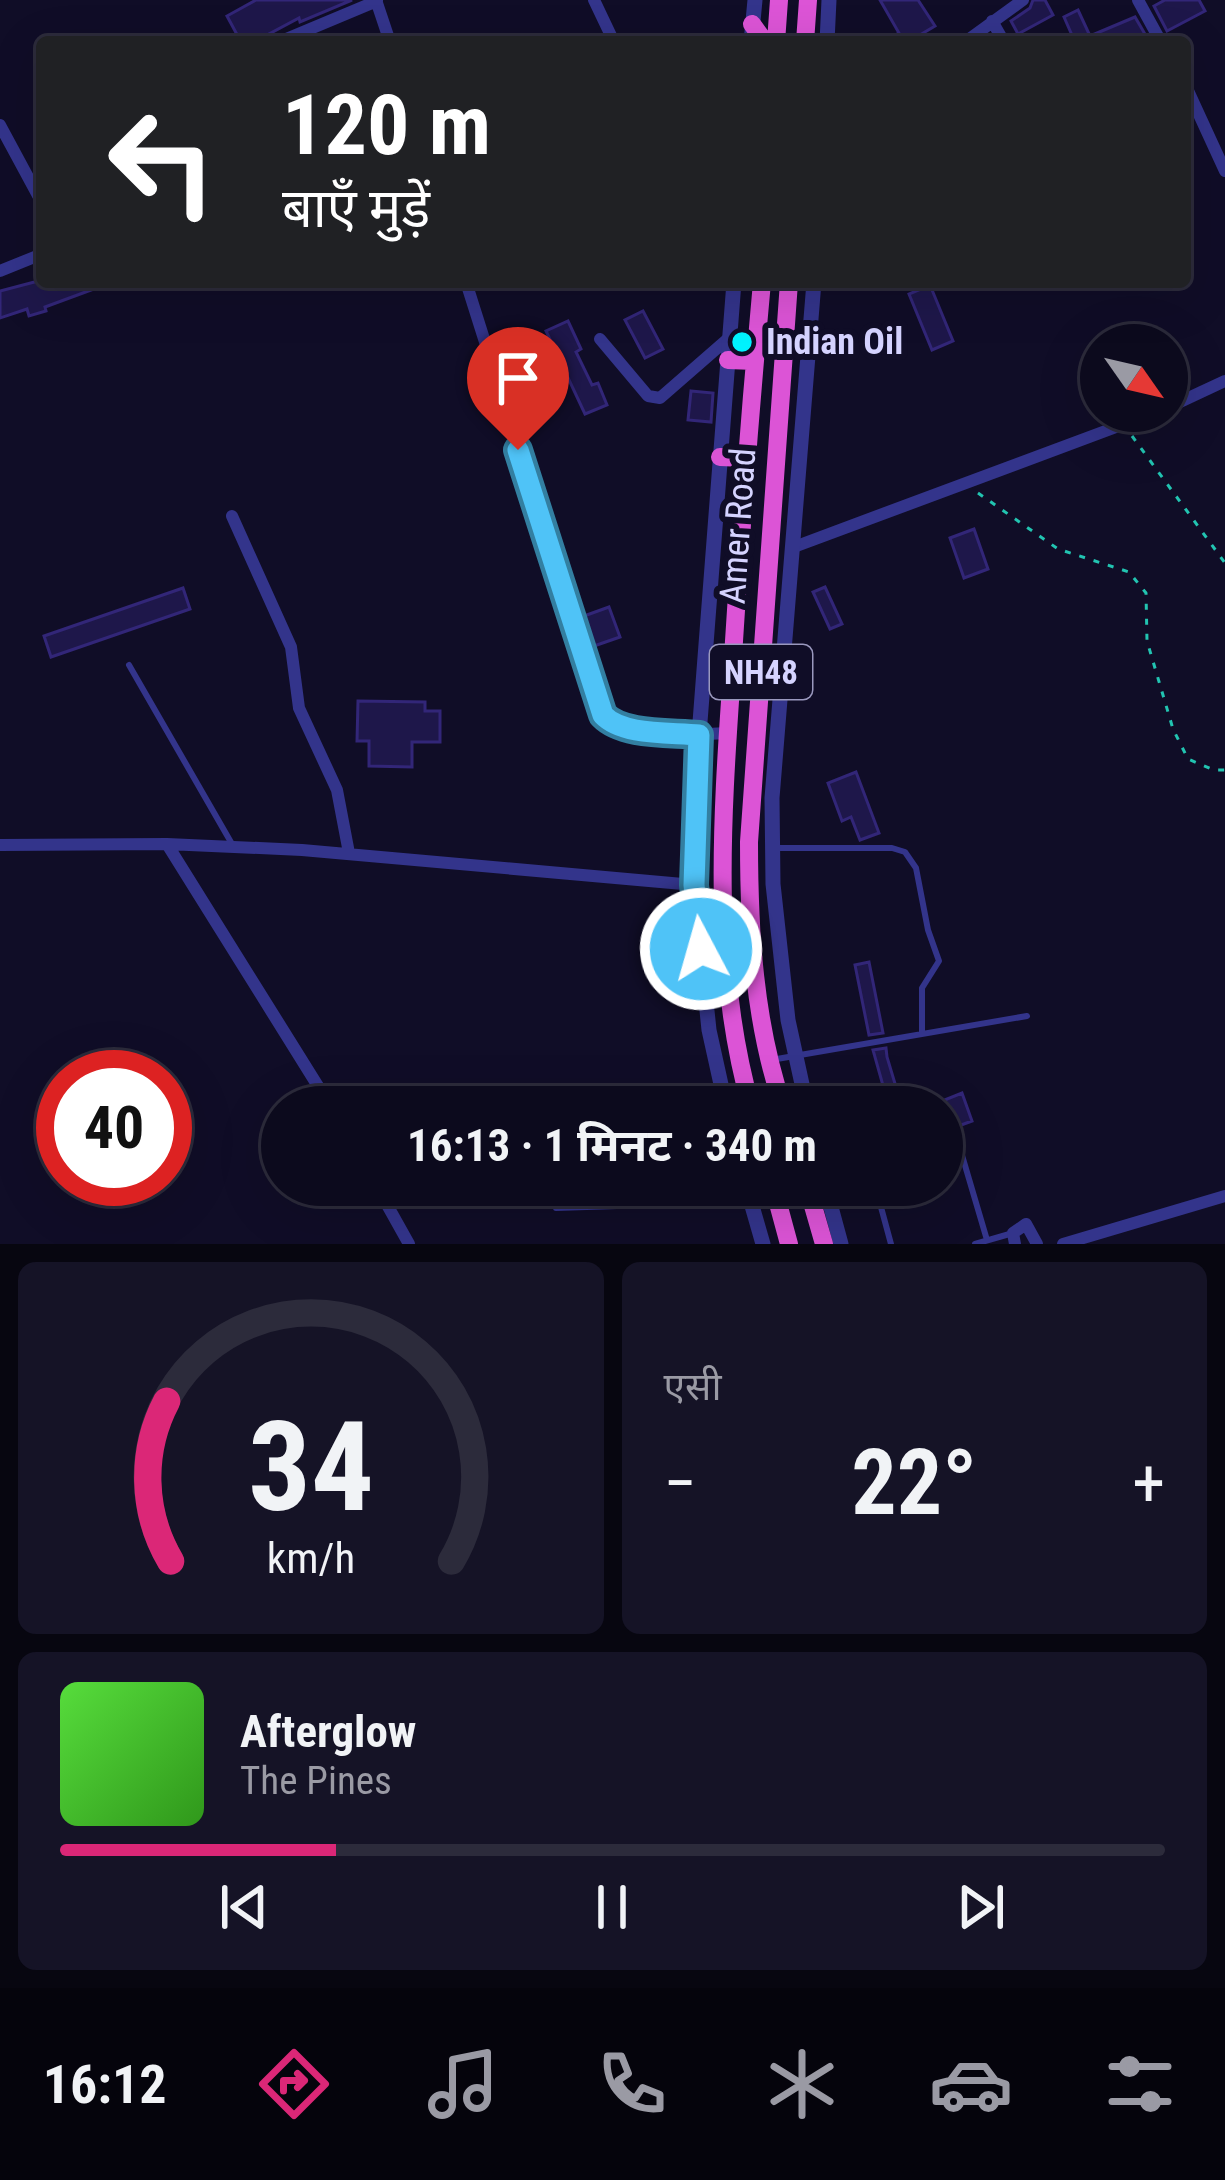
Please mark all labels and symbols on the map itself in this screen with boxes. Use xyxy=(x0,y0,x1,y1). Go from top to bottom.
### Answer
place label: Indian Oil xyxy=(766,321,903,363)
north arrow xyxy=(1080,324,1188,432)
pin xyxy=(467,327,569,450)
marker: Indian Oil xyxy=(729,329,755,355)
street label: Amer Road xyxy=(712,447,764,605)
road number: NH48 xyxy=(710,645,812,699)
position arrow xyxy=(638,886,764,1012)
speed limit sign: 40 xyxy=(36,1050,192,1206)

